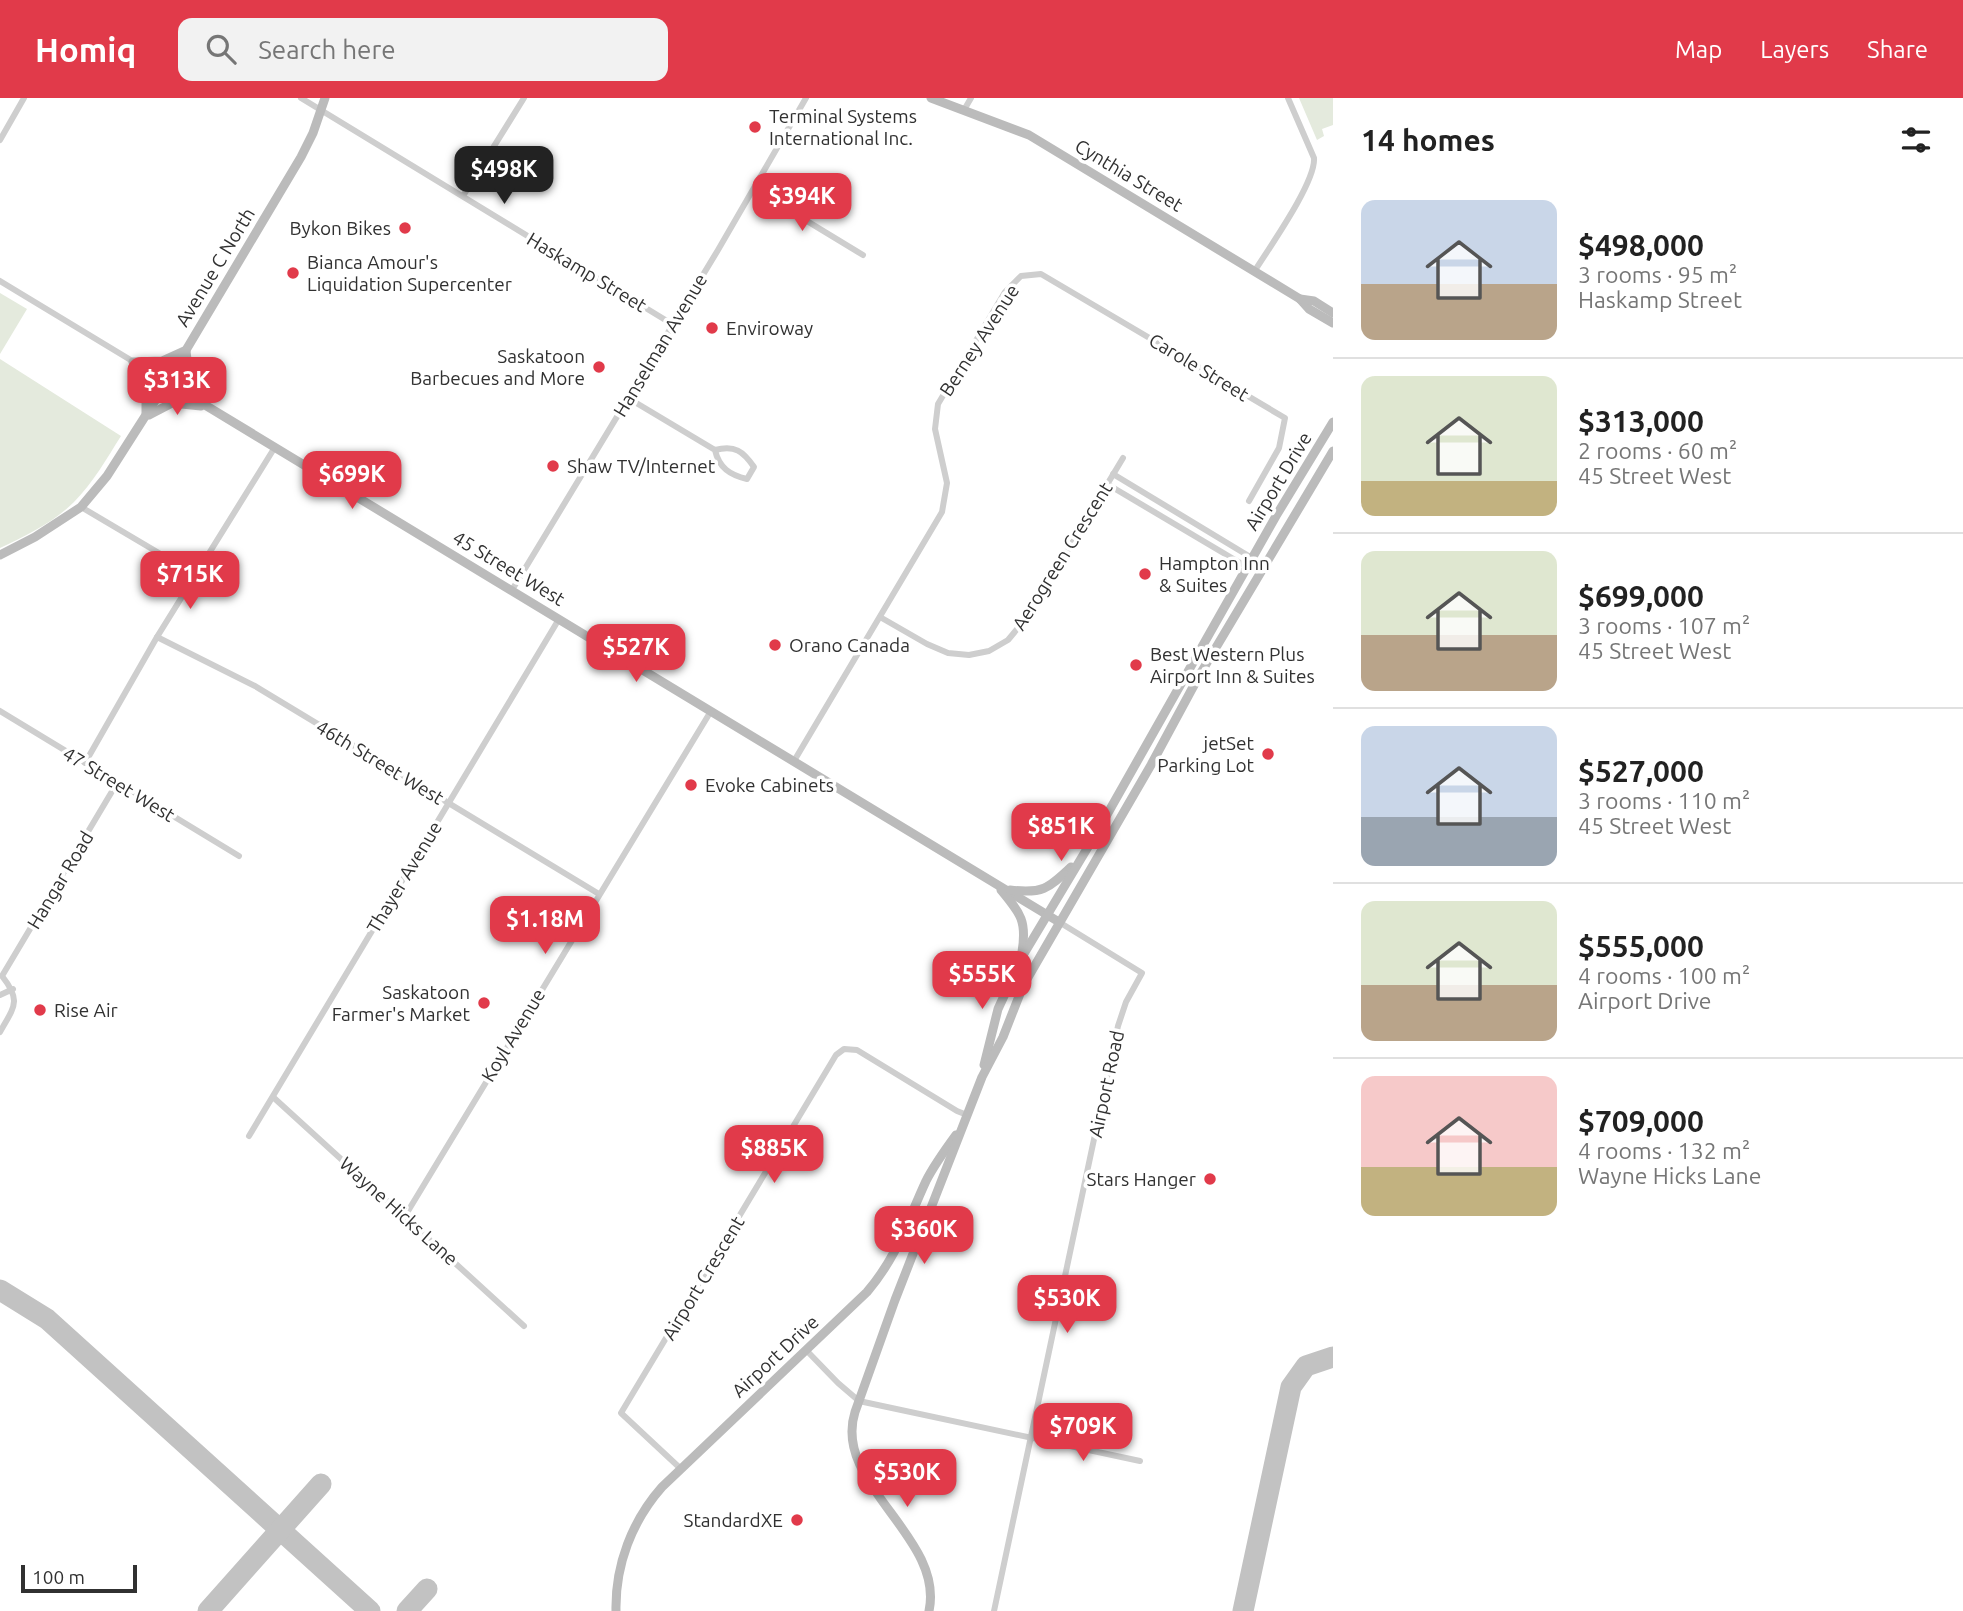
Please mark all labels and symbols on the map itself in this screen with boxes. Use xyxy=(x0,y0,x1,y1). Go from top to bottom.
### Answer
place label: Terminal Systems International Inc. xyxy=(769,105,917,149)
marker: Terminal Systems International Inc. xyxy=(747,119,763,135)
street label: Cynthia Street xyxy=(1071,134,1187,216)
pin: $498K xyxy=(455,146,553,206)
pin: $394K xyxy=(753,174,851,233)
street label: Avenue C North xyxy=(171,204,259,330)
place label: Bykon Bikes xyxy=(290,217,391,239)
marker: Bykon Bikes xyxy=(397,220,413,236)
street label: Haskamp Street xyxy=(523,228,651,317)
place label: Bianca Amour's Liquidation Supercenter xyxy=(307,251,512,295)
marker: Bianca Amour's Liquidation Supercenter xyxy=(285,265,301,281)
street label: Hanselman Avenue xyxy=(609,269,711,421)
street label: Berney Avenue xyxy=(935,280,1023,400)
place label: Enviroway xyxy=(726,317,813,339)
marker: Enviroway xyxy=(704,320,720,336)
street label: Carole Street xyxy=(1145,329,1253,406)
place label: Saskatoon Barbecues and More xyxy=(410,345,585,389)
pin: $313K xyxy=(128,358,226,417)
marker: Saskatoon Barbecues and More xyxy=(591,359,607,375)
street label: Airport Drive xyxy=(1240,428,1316,534)
pin: $699K xyxy=(303,452,401,511)
place label: Shaw TV/Internet xyxy=(567,455,716,477)
marker: Shaw TV/Internet xyxy=(545,458,561,474)
street label: Aerogreen Crescent xyxy=(1007,477,1117,634)
street label: 45 Street West xyxy=(449,526,569,610)
pin: $715K xyxy=(141,552,239,611)
place label: Hampton Inn & Suites xyxy=(1159,552,1270,596)
marker: Hampton Inn & Suites xyxy=(1137,566,1153,582)
pin: $527K xyxy=(587,624,685,684)
place label: Orano Canada xyxy=(789,634,910,656)
marker: Orano Canada xyxy=(767,637,783,653)
place label: Best Western Plus Airport Inn & Suites xyxy=(1150,643,1315,687)
marker: Best Western Plus Airport Inn & Suites xyxy=(1128,657,1144,673)
street label: 46th Street West xyxy=(312,715,448,809)
place label: jetSet Parking Lot xyxy=(1157,732,1255,776)
street label: 47 Street West xyxy=(59,742,179,826)
marker: jetSet Parking Lot xyxy=(1260,746,1276,762)
place label: Evoke Cabinets xyxy=(705,774,834,796)
marker: Evoke Cabinets xyxy=(683,777,699,793)
pin: $851K xyxy=(1012,804,1110,863)
street label: Thayer Avenue xyxy=(362,817,446,937)
street label: Hangar Road xyxy=(22,827,98,933)
pin: $1.18M xyxy=(488,896,602,956)
pin: $555K xyxy=(933,951,1031,1011)
place label: Saskatoon Farmer's Market xyxy=(332,981,471,1025)
street label: Koyl Avenue xyxy=(477,984,549,1086)
marker: Saskatoon Farmer's Market xyxy=(476,995,492,1011)
place label: Rise Air xyxy=(54,999,118,1021)
marker: Rise Air xyxy=(32,1002,48,1018)
street label: Airport Road xyxy=(1084,1028,1128,1140)
pin: $885K xyxy=(725,1126,823,1185)
street label: Wayne Hicks Lane xyxy=(335,1152,463,1270)
place label: Stars Hanger xyxy=(1087,1168,1196,1190)
marker: Stars Hanger xyxy=(1202,1171,1218,1187)
pin: $360K xyxy=(875,1206,973,1266)
street label: Airport Crescent xyxy=(657,1212,749,1344)
pin: $530K xyxy=(1018,1276,1116,1335)
street label: Airport Drive xyxy=(727,1310,823,1402)
pin: $709K xyxy=(1034,1404,1132,1463)
pin: $530K xyxy=(858,1450,956,1509)
place label: StandardXE xyxy=(683,1509,783,1531)
marker: StandardXE xyxy=(789,1512,805,1528)
scale bar xyxy=(21,1562,136,1594)

